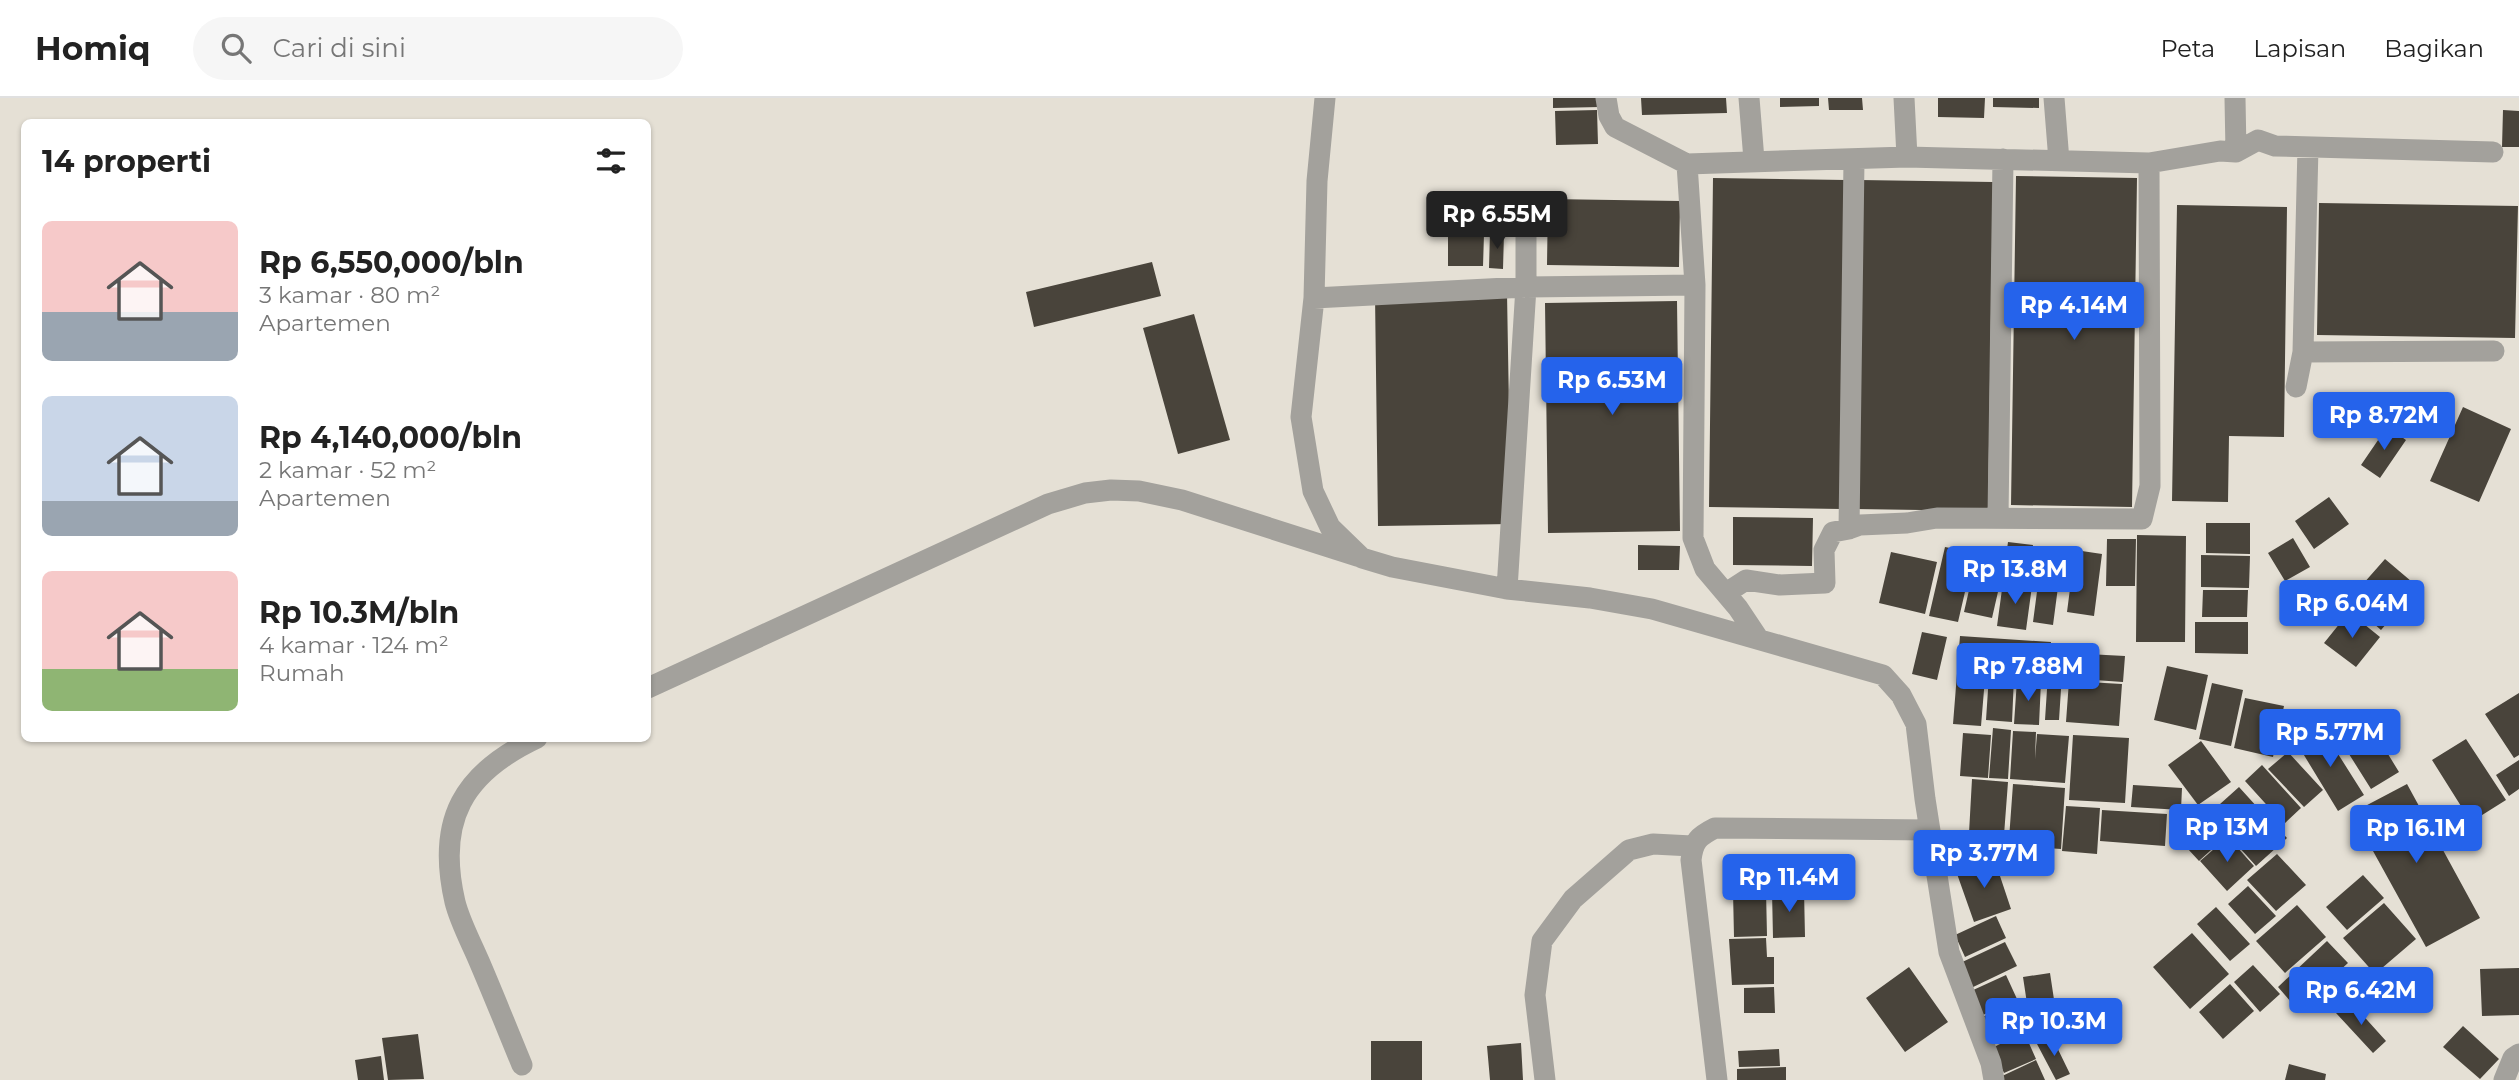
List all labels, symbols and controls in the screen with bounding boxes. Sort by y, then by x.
search box [193,17,683,80]
text: Homiq [35,28,151,68]
icon: search [217,29,255,67]
text: Cari di sini [273,32,406,64]
text: Peta [2160,34,2215,63]
text: Lapisan [2253,34,2346,63]
text: Bagikan [2384,34,2484,63]
icon: filters [592,142,630,180]
text: 14 properti [42,143,211,180]
pin: Rp 6.55M [1425,192,1569,251]
text: Rp 6.55M [1442,200,1552,228]
text: Rp 6,550,000/bln [259,244,524,281]
icon: home [98,249,182,333]
text: 3 kamar · 80 m² [259,281,440,309]
pin: Rp 4.14M [2002,282,2146,342]
text: Rp 4.14M [2020,291,2128,319]
text: Apartemen [259,309,391,337]
pin: Rp 6.53M [1540,358,1684,417]
text: Rp 6.53M [1557,366,1667,394]
pin: Rp 8.72M [2312,392,2456,452]
text: Rp 8.72M [2329,401,2439,429]
text: Rp 4,140,000/bln [259,419,522,456]
icon: home [98,424,182,508]
text: 2 kamar · 52 m² [259,456,437,484]
text: Apartemen [259,484,391,512]
pin: Rp 13.8M [1943,546,2087,606]
text: Rp 13.8M [1962,555,2068,583]
pin: Rp 6.04M [2280,580,2424,640]
text: Rp 6.04M [2295,589,2409,617]
text: Rp 10.3M/bln [259,594,459,631]
icon: home [98,599,182,683]
text: 4 kamar · 124 m² [259,631,449,659]
pin: Rp 7.88M [1956,644,2100,703]
text: Rp 7.88M [1972,652,2084,680]
text: Rumah [259,659,345,687]
pin: Rp 5.77M [2258,710,2402,769]
text: Rp 5.77M [2275,718,2385,746]
pin: Rp 13M [2170,804,2284,864]
pin: Rp 16.1M [2344,806,2488,865]
text: Rp 13M [2185,813,2269,841]
text: Rp 16.1M [2366,814,2466,842]
pin: Rp 3.77M [1912,830,2056,890]
text: Rp 3.77M [1929,839,2039,867]
pin: Rp 11.4M [1717,854,1861,914]
text: Rp 11.4M [1738,863,1840,891]
pin: Rp 6.42M [2289,968,2433,1027]
text: Rp 6.42M [2305,976,2417,1004]
pin: Rp 10.3M [1982,998,2126,1058]
text: Rp 10.3M [2001,1007,2107,1035]

